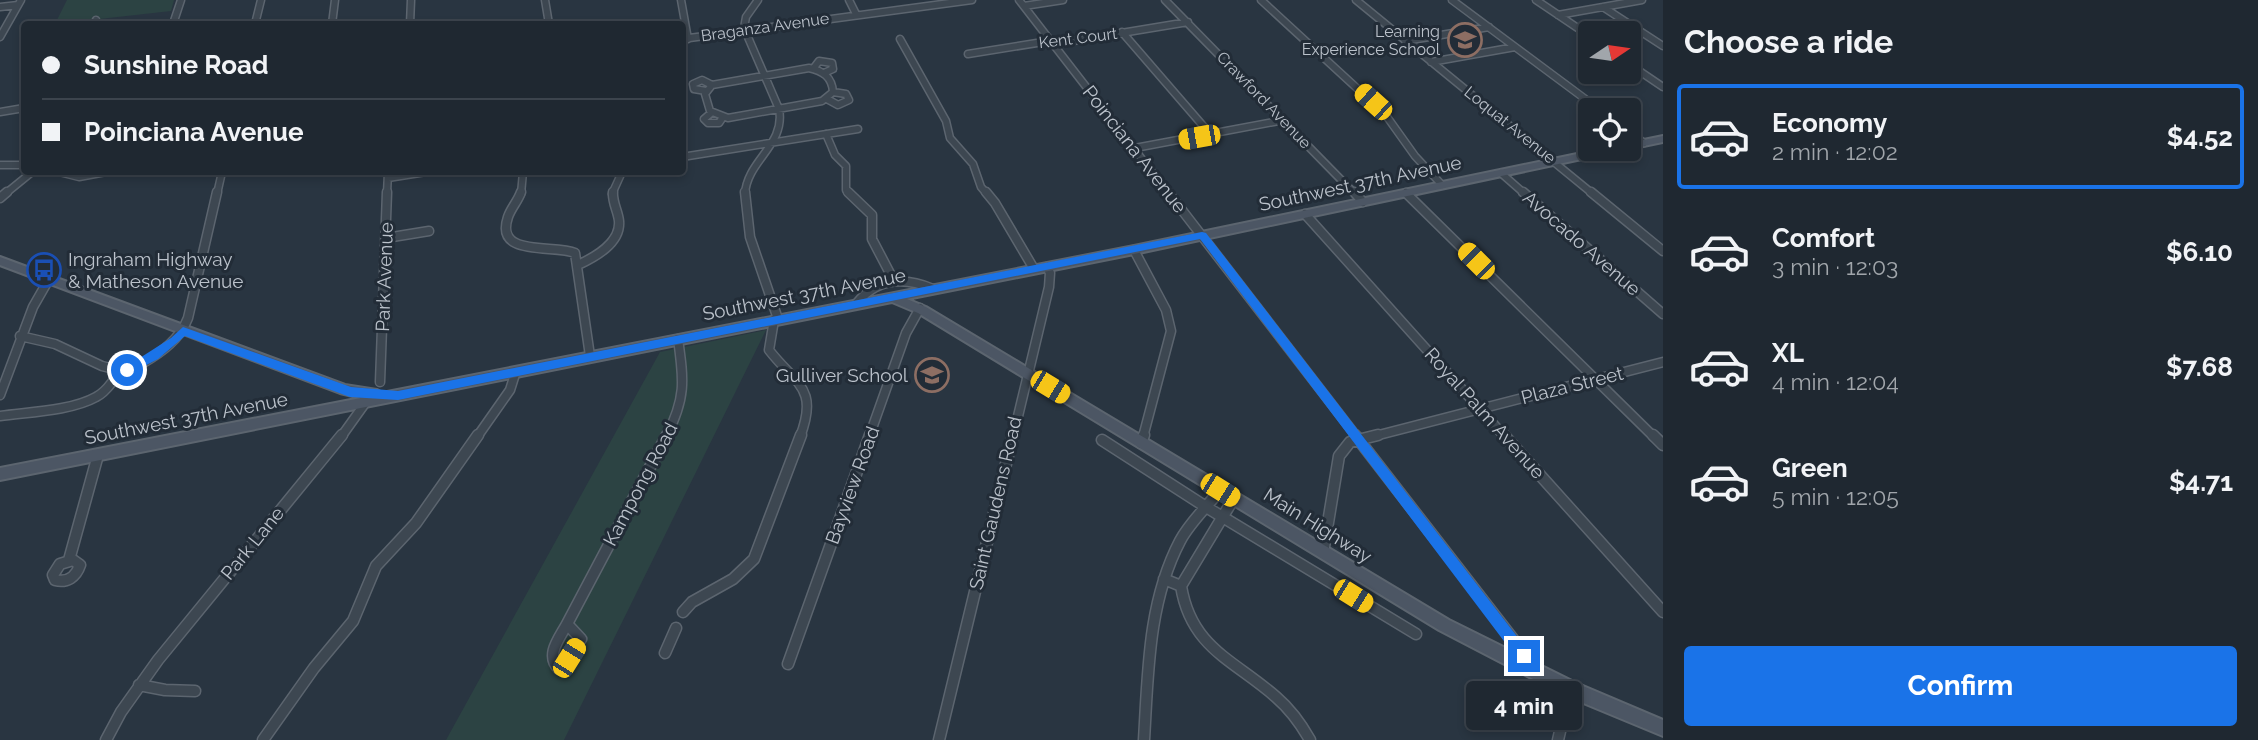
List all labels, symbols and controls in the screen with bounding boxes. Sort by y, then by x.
street label: Braganza Avenue [700,9,830,45]
school or university icon: Learning Experience School [1446,21,1484,59]
north arrow [1578,21,1642,84]
map controls [1578,21,1641,161]
place label: Learning Experience School [1302,22,1441,59]
text: Choose a ride [1684,23,1893,60]
street label: Kent Court [1038,24,1119,52]
street label: Crawford Avenue [1213,47,1315,153]
text: Sunshine Road [84,50,269,80]
car [1351,80,1396,124]
street label: Poinciana Avenue [1078,81,1192,217]
street label: Loquat Avenue [1461,82,1559,168]
button: locate [1578,98,1641,161]
icon: car [1688,105,1751,168]
text: Economy [1772,108,1887,138]
text: Poinciana Avenue [84,117,304,147]
text: $4.52 [2167,122,2233,152]
car [1177,123,1222,151]
text: 2 min · 12:02 [1772,138,1898,165]
street label: Southwest 37th Avenue [1257,151,1463,215]
street label: Avocado Avenue [1519,186,1645,300]
icon: car [1688,220,1751,283]
street label: Park Avenue [371,222,397,332]
text: Comfort [1772,223,1875,253]
text: $6.10 [2166,237,2233,267]
car [1454,239,1499,283]
place label: Ingraham Highway & Matheson Avenue [68,248,243,292]
bus stop icon: Ingraham Highway & Matheson Avenue [25,251,63,289]
text: 3 min · 12:03 [1772,253,1898,280]
street label: Southwest 37th Avenue [701,263,907,325]
icon: car [1688,335,1751,398]
text: XL [1772,338,1804,368]
street label: Royal Palm Avenue [1420,343,1550,483]
text: $7.68 [2166,352,2233,382]
route start [111,354,143,386]
school or university icon: Gulliver School [913,356,951,394]
street label: Plaza Street [1519,362,1626,408]
place label: Gulliver School [776,364,909,386]
car [1027,367,1074,407]
text: 4 min · 12:04 [1772,368,1899,395]
street label: Southwest 37th Avenue [83,387,289,449]
street label: Saint Gaudens Road [964,414,1026,592]
street label: Kampong Road [598,419,682,549]
street label: Bayview Road [821,423,883,547]
icon: car [1688,450,1751,513]
text: Green [1772,453,1848,483]
text: $4.71 [2169,467,2233,497]
car [1197,470,1244,510]
street label: Main Highway [1260,483,1376,567]
text: 5 min · 12:05 [1772,483,1899,510]
street label: Park Lane [216,502,288,584]
car [1330,576,1377,616]
car [549,635,590,681]
route end [1508,640,1540,672]
button: Confirm [1684,646,2237,726]
callout: 4 min [1466,680,1582,730]
text: 4 min [1494,692,1554,719]

